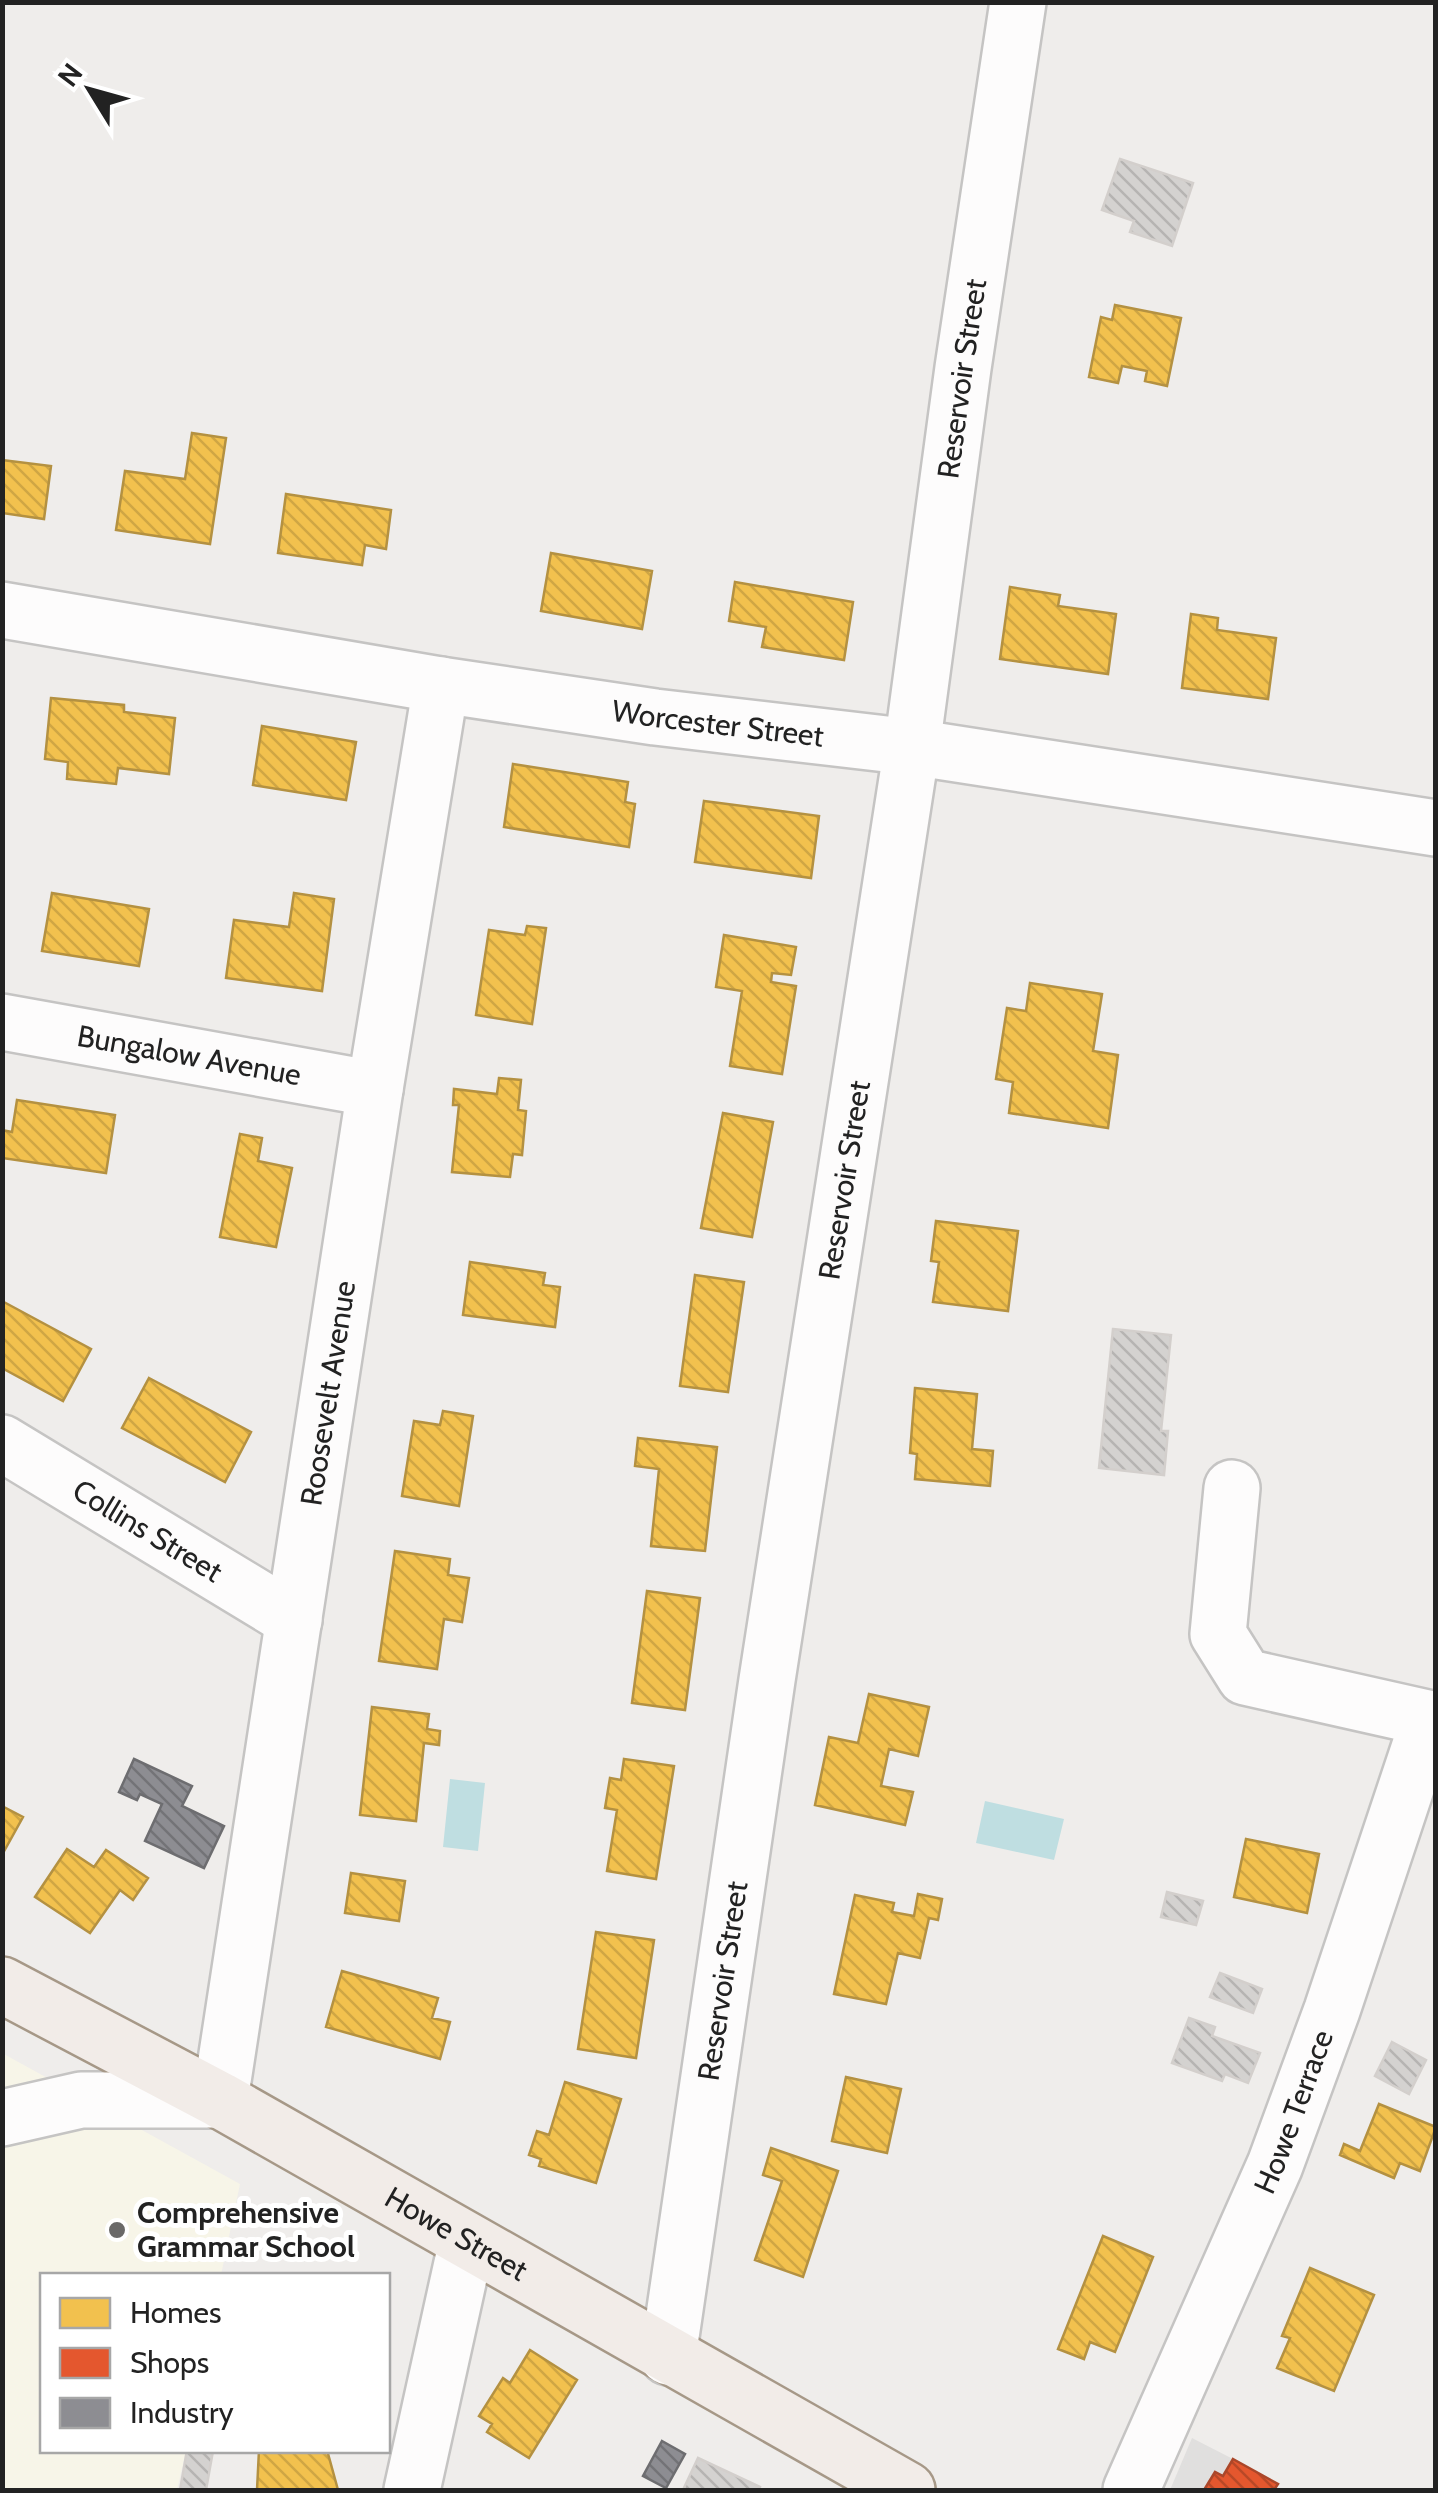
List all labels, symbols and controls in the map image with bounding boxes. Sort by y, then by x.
north arrow [40,40,140,140]
text: N [51,57,90,93]
street label: Reservoir Street [929,276,994,481]
street label: Worcester Street [610,692,826,755]
street label: Bungalow Avenue [74,1017,304,1093]
street label: Reservoir Street [810,1078,878,1282]
street label: Roosevelt Avenue [292,1278,363,1508]
street label: Collins Street [66,1471,229,1590]
street label: Reservoir Street [690,1879,755,2083]
street label: Howe Terrace [1246,2025,1341,2199]
street label: Howe Street [379,2179,534,2289]
place label: Comprehensive Grammar School [137,2194,355,2265]
marker: Comprehensive Grammar School [106,2219,128,2241]
legend [40,2273,390,2453]
text: Homes [130,2294,221,2331]
text: Shops [130,2344,209,2381]
text: Industry [130,2394,234,2431]

